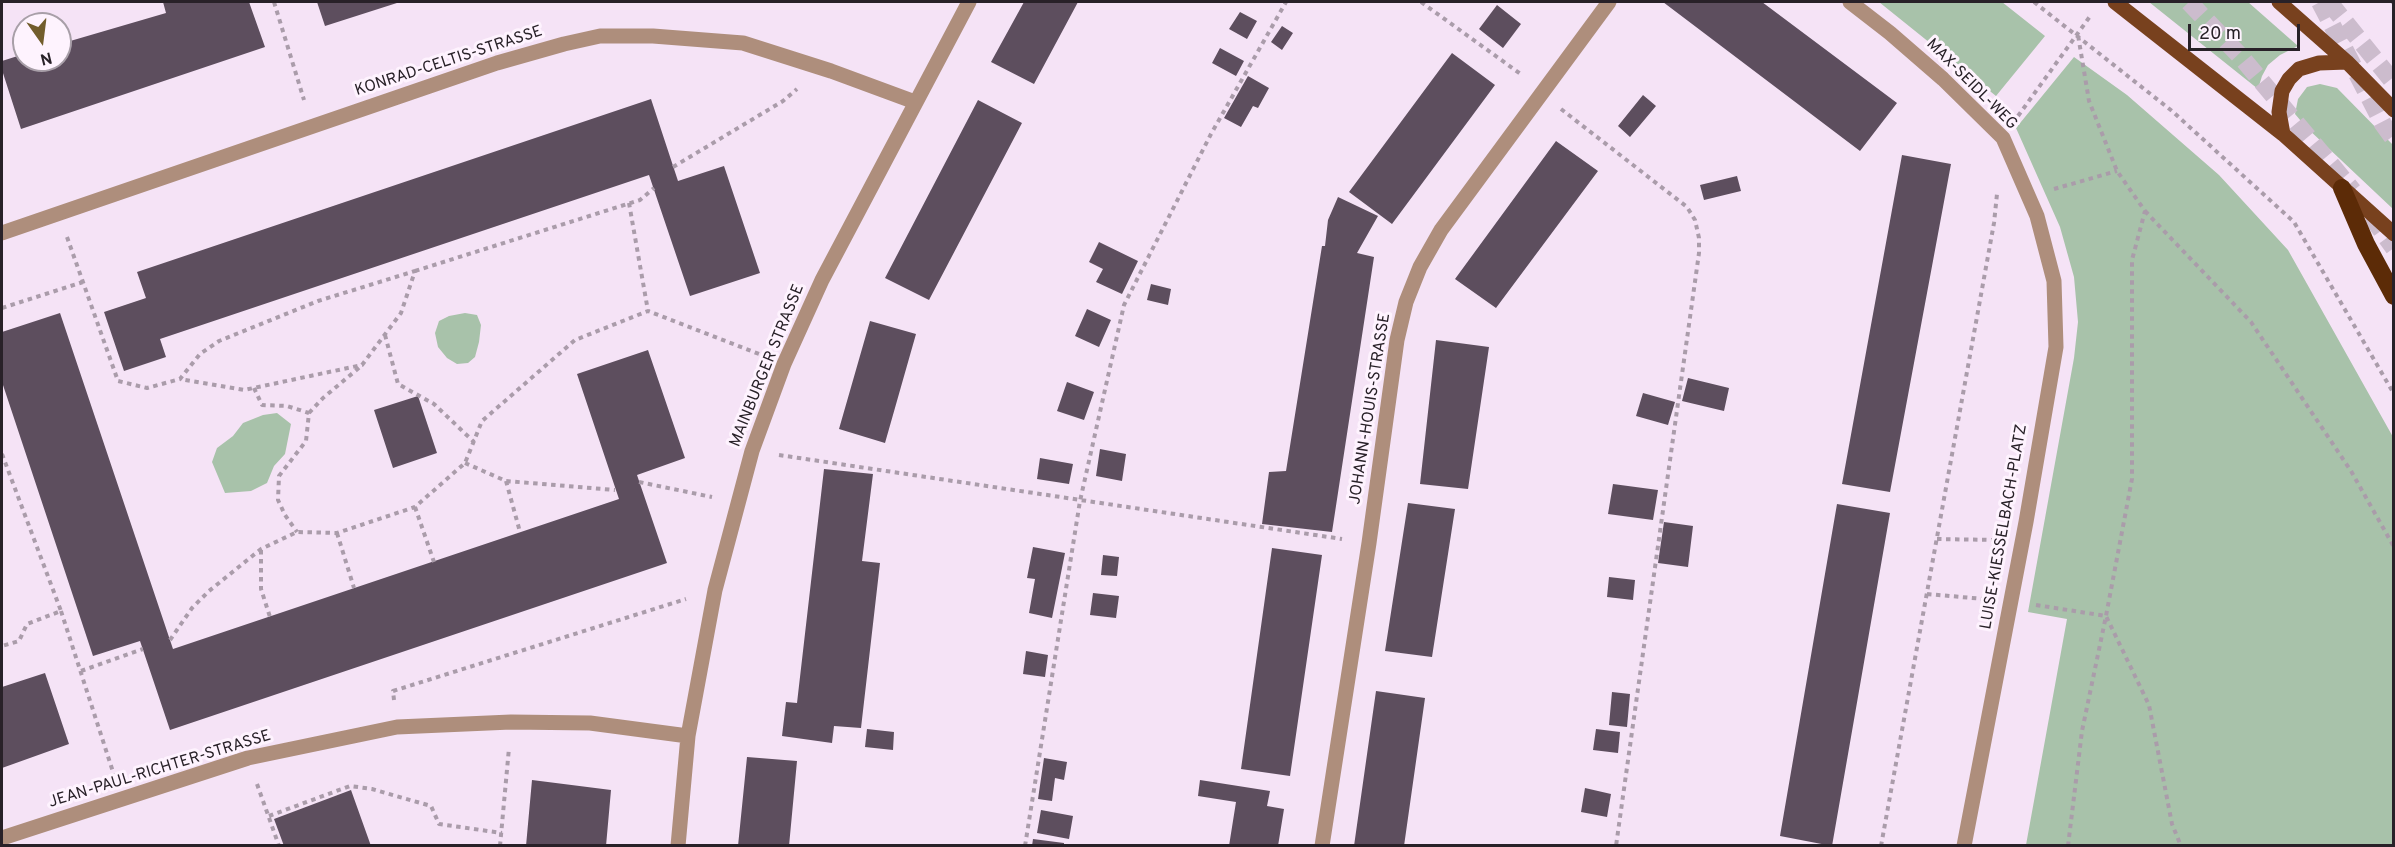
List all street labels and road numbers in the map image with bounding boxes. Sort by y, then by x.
street label: KONRAD-CELTIS-STRASSE [353,23,545,101]
street label: MAX-SEIDL-WEG [1921,35,2021,135]
street label: MAINBURGER STRASSE [727,282,809,450]
street label: JOHANN-HOUIS-STRASSE [1346,312,1396,506]
street label: LUISE-KIESSELBACH-PLATZ [1977,423,2033,631]
street label: JEAN-PAUL-RICHTER-STRASSE [46,727,274,813]

